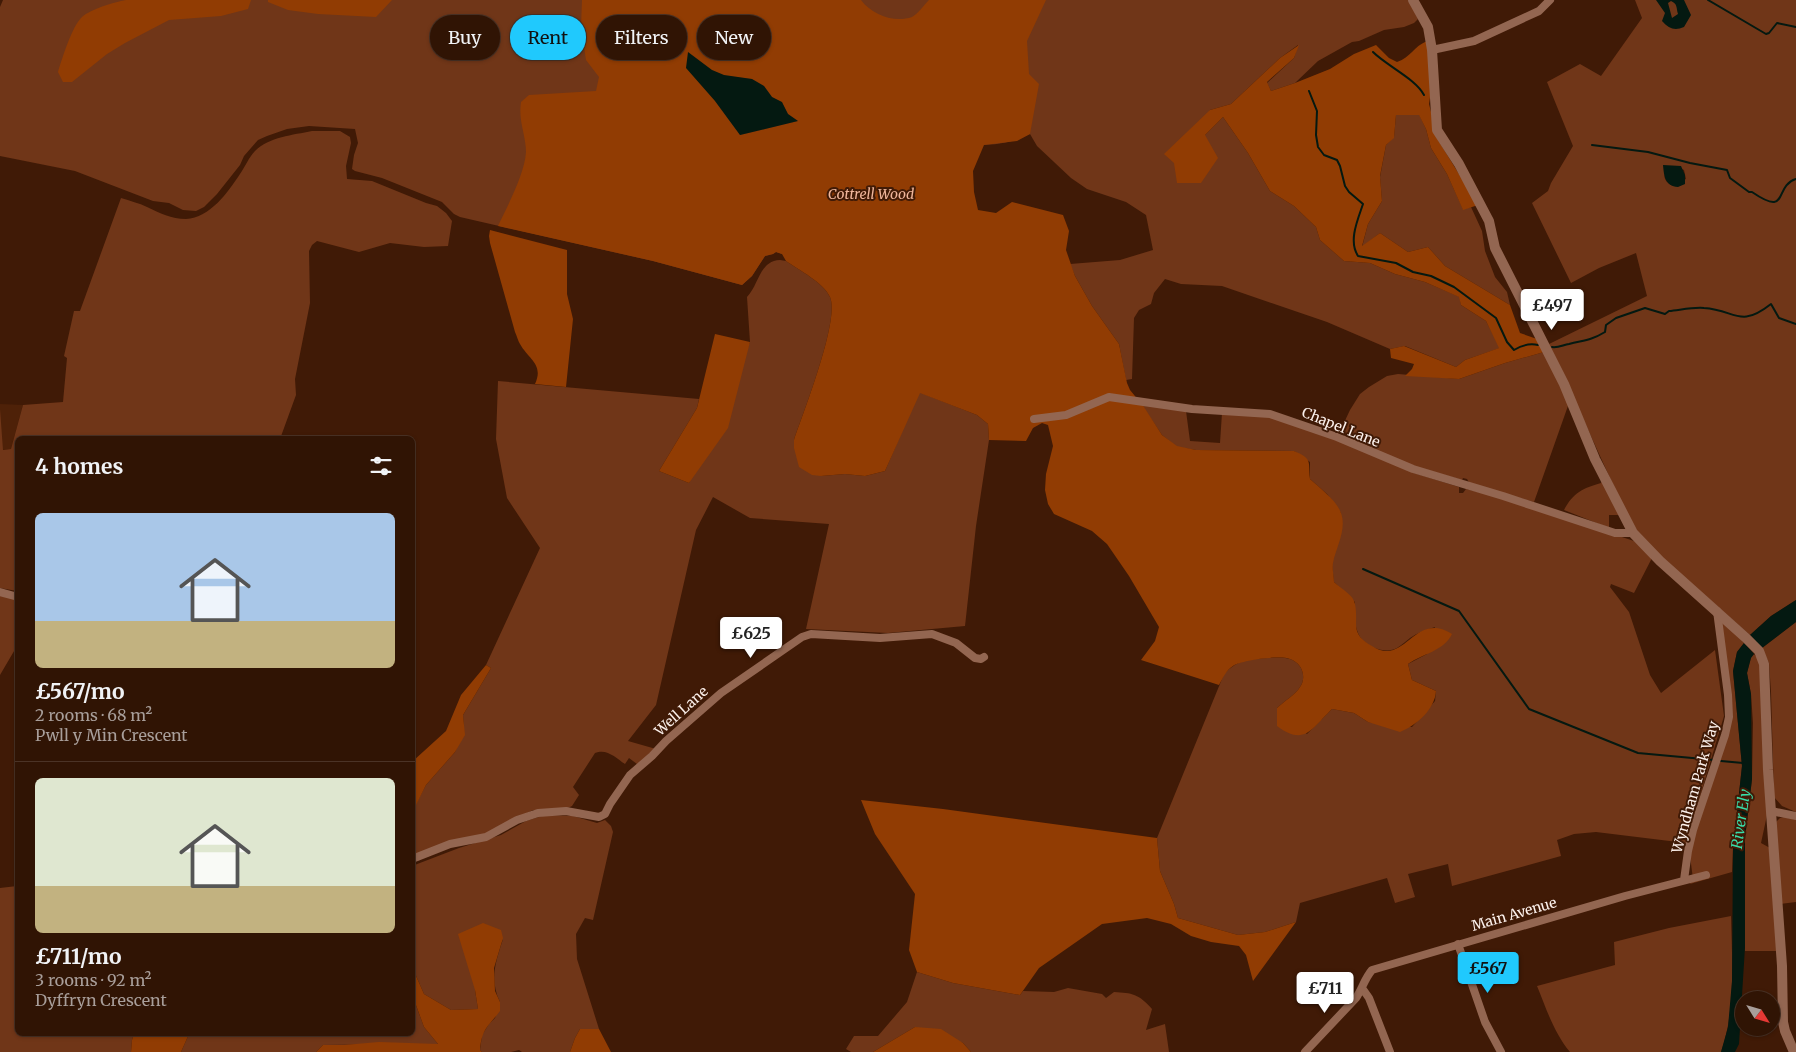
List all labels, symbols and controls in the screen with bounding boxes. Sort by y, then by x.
chip: Buy [430,15,500,60]
chip: Rent [510,15,586,60]
chip: Filters [596,15,687,60]
chip: New [697,15,771,60]
park label: Cottrell Wood [828,185,914,203]
pin: £497 [1522,288,1582,331]
text: £497 [1532,295,1572,315]
street label: Chapel Lane [1299,403,1383,451]
icon: filters [367,452,395,480]
text: 4 homes [35,453,123,480]
icon: home [170,545,260,635]
pin: £625 [721,616,781,659]
text: £625 [731,623,771,643]
text: £567/mo [35,678,124,705]
street label: Well Lane [650,682,711,740]
text: 2 rooms · 68 m² [35,705,152,725]
street label: Wyndham Park Way [1667,718,1723,856]
text: Pwll y Min Crescent [35,725,188,745]
water label: River Ely [1727,788,1754,850]
icon: home [170,811,260,901]
street label: Main Avenue [1469,893,1559,935]
text: £711/mo [35,943,121,970]
pin: £567 [1458,952,1518,994]
text: £567 [1469,958,1507,978]
text: 3 rooms · 92 m² [35,970,151,990]
pin: £711 [1295,972,1355,1014]
text: £711 [1308,978,1342,998]
text: Dyffryn Crescent [35,990,167,1010]
north arrow [1735,991,1780,1036]
map controls [1735,991,1780,1036]

